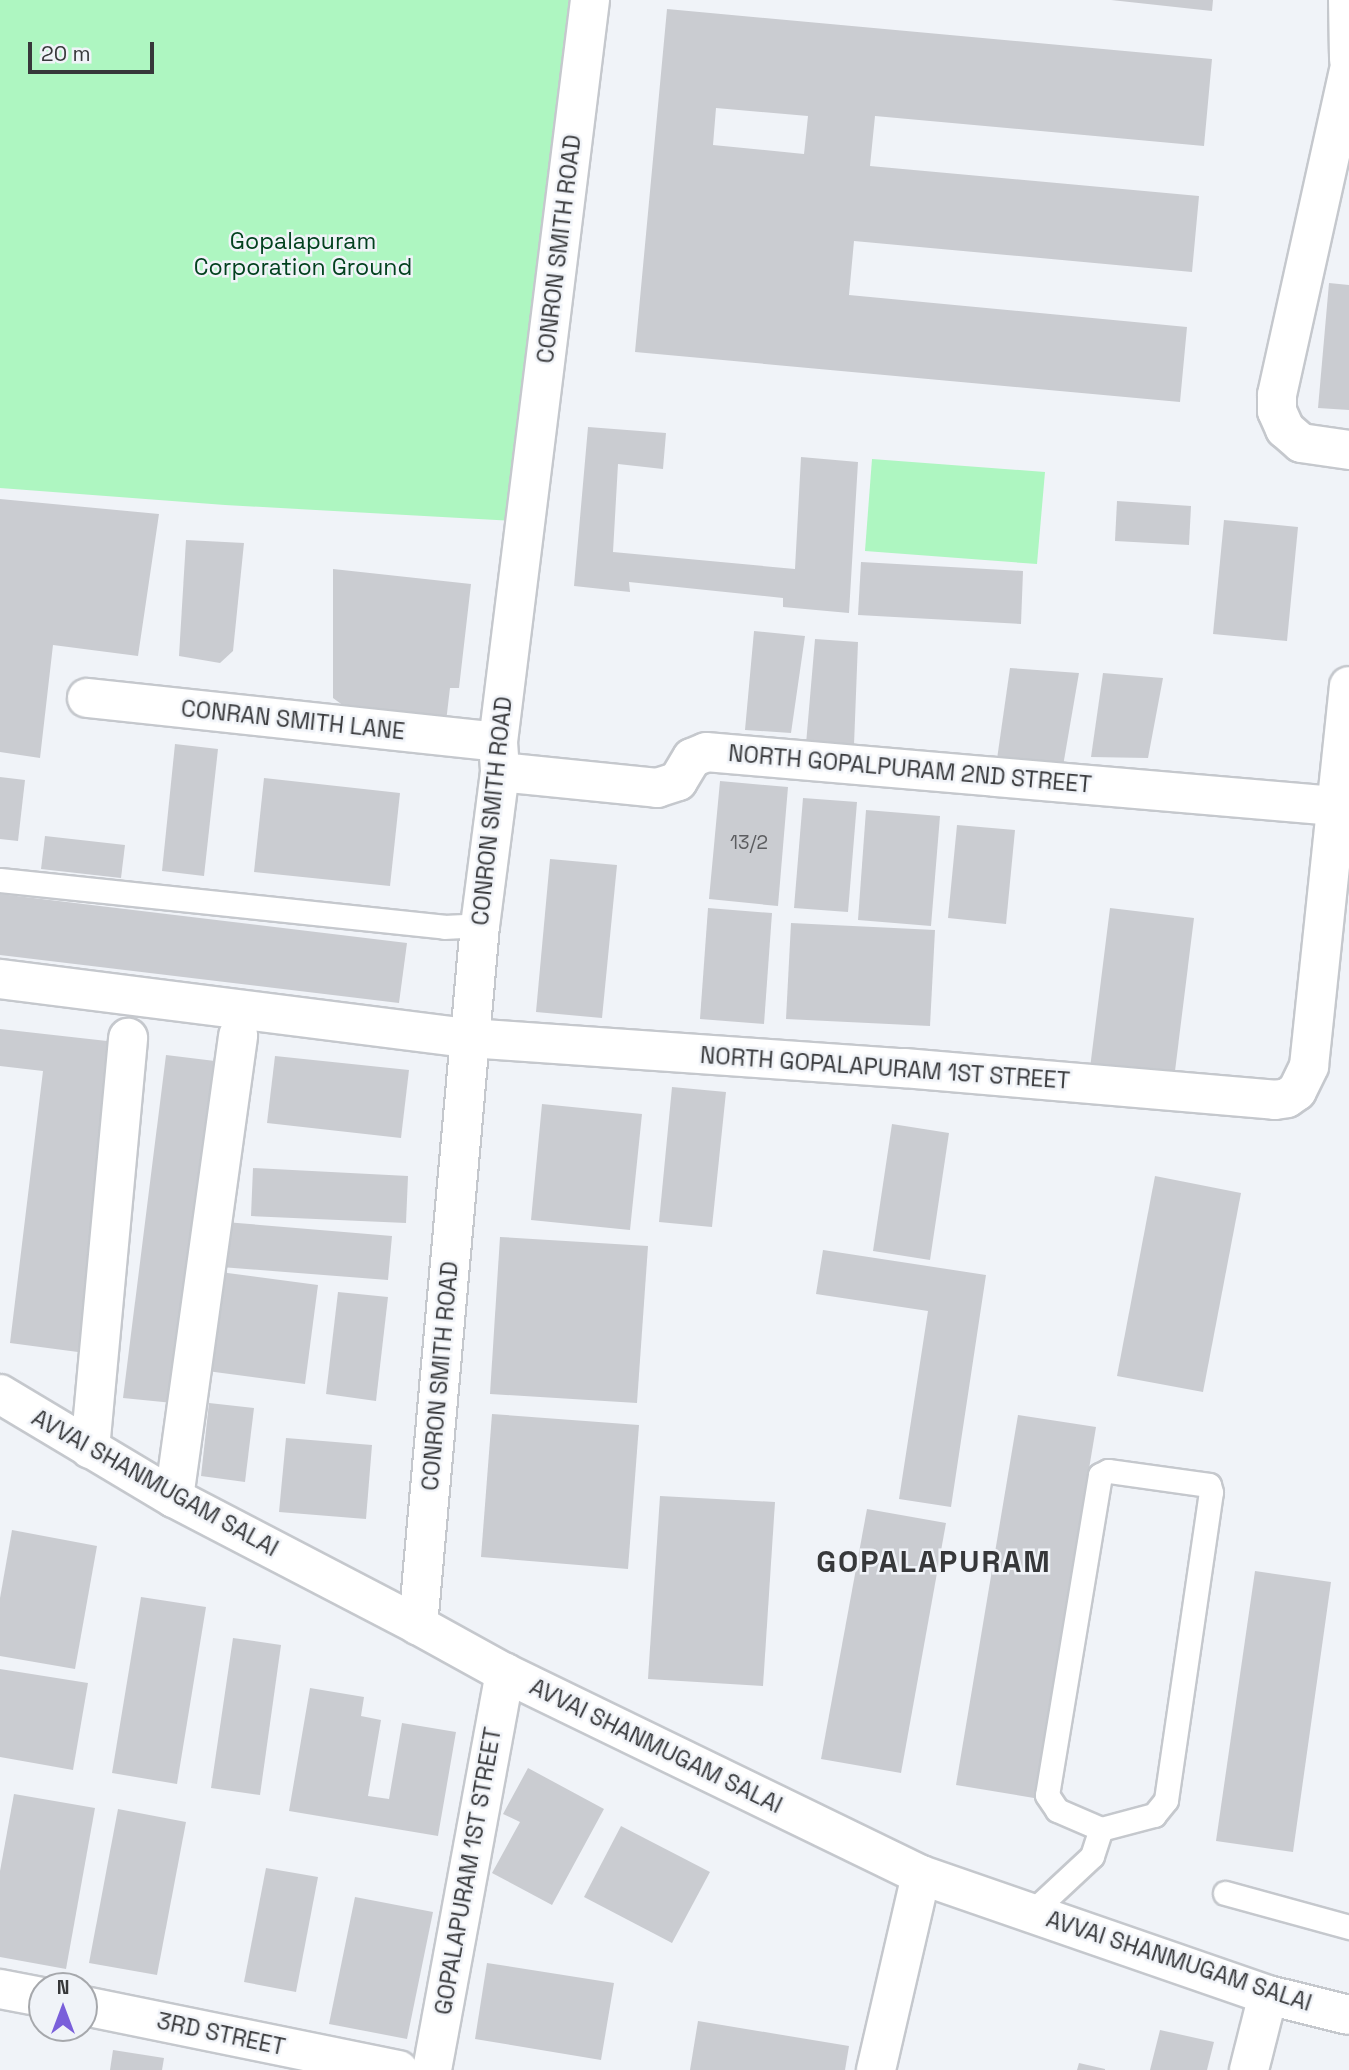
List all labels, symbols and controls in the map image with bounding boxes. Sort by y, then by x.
scale bar [32,28,158,72]
text: 20 m [41,40,91,67]
street label: CONRON SMITH ROAD [531,133,587,365]
park label: Gopalapuram Corporation Ground [194,227,412,281]
street label: CONRAN SMITH LANE [180,695,406,745]
street label: CONRON SMITH ROAD [466,695,518,927]
street label: NORTH GOPALPURAM 2ND STREET [727,739,1093,799]
house number: 13/2 [730,832,768,854]
street label: NORTH GOPALAPURAM 1ST STREET [699,1041,1071,1095]
street label: CONRON SMITH ROAD [416,1260,464,1492]
street label: AVVAI SHANMUGAM SALAI [27,1404,283,1562]
district label: GOPALAPURAM [818,1544,1050,1580]
street label: AVVAI SHANMUGAM SALAI [525,1673,787,1819]
street label: GOPALAPURAM 1ST STREET [429,1725,507,2017]
street label: AVVAI SHANMUGAM SALAI [1043,1905,1315,2017]
north arrow [28,1972,98,2042]
text: N [57,1975,69,2000]
street label: 3RD STREET [154,2007,288,2061]

